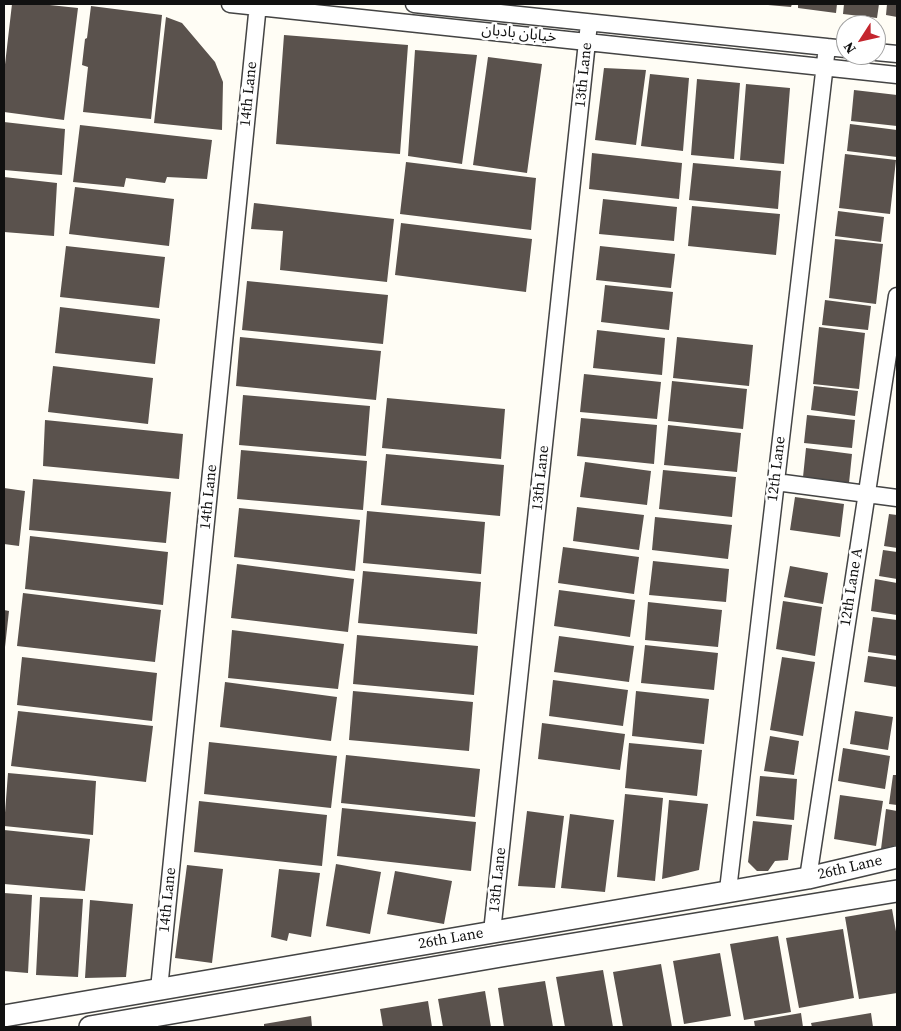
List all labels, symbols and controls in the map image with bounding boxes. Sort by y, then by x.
north arrow [836,15,886,65]
street label: خیابان بادبان [481,21,557,47]
text: N [838,38,861,58]
street label: 13th Lane [572,41,596,109]
street label: 14th Lane [237,60,261,128]
street label: 12th Lane [764,435,790,503]
street label: 13th Lane [529,444,553,512]
street label: 14th Lane [197,463,221,531]
street label: 12th Lane A [837,547,867,627]
street label: 13th Lane [486,846,510,914]
street label: 26th Lane [816,852,884,884]
street label: 14th Lane [156,866,180,934]
street label: 26th Lane [417,924,485,954]

